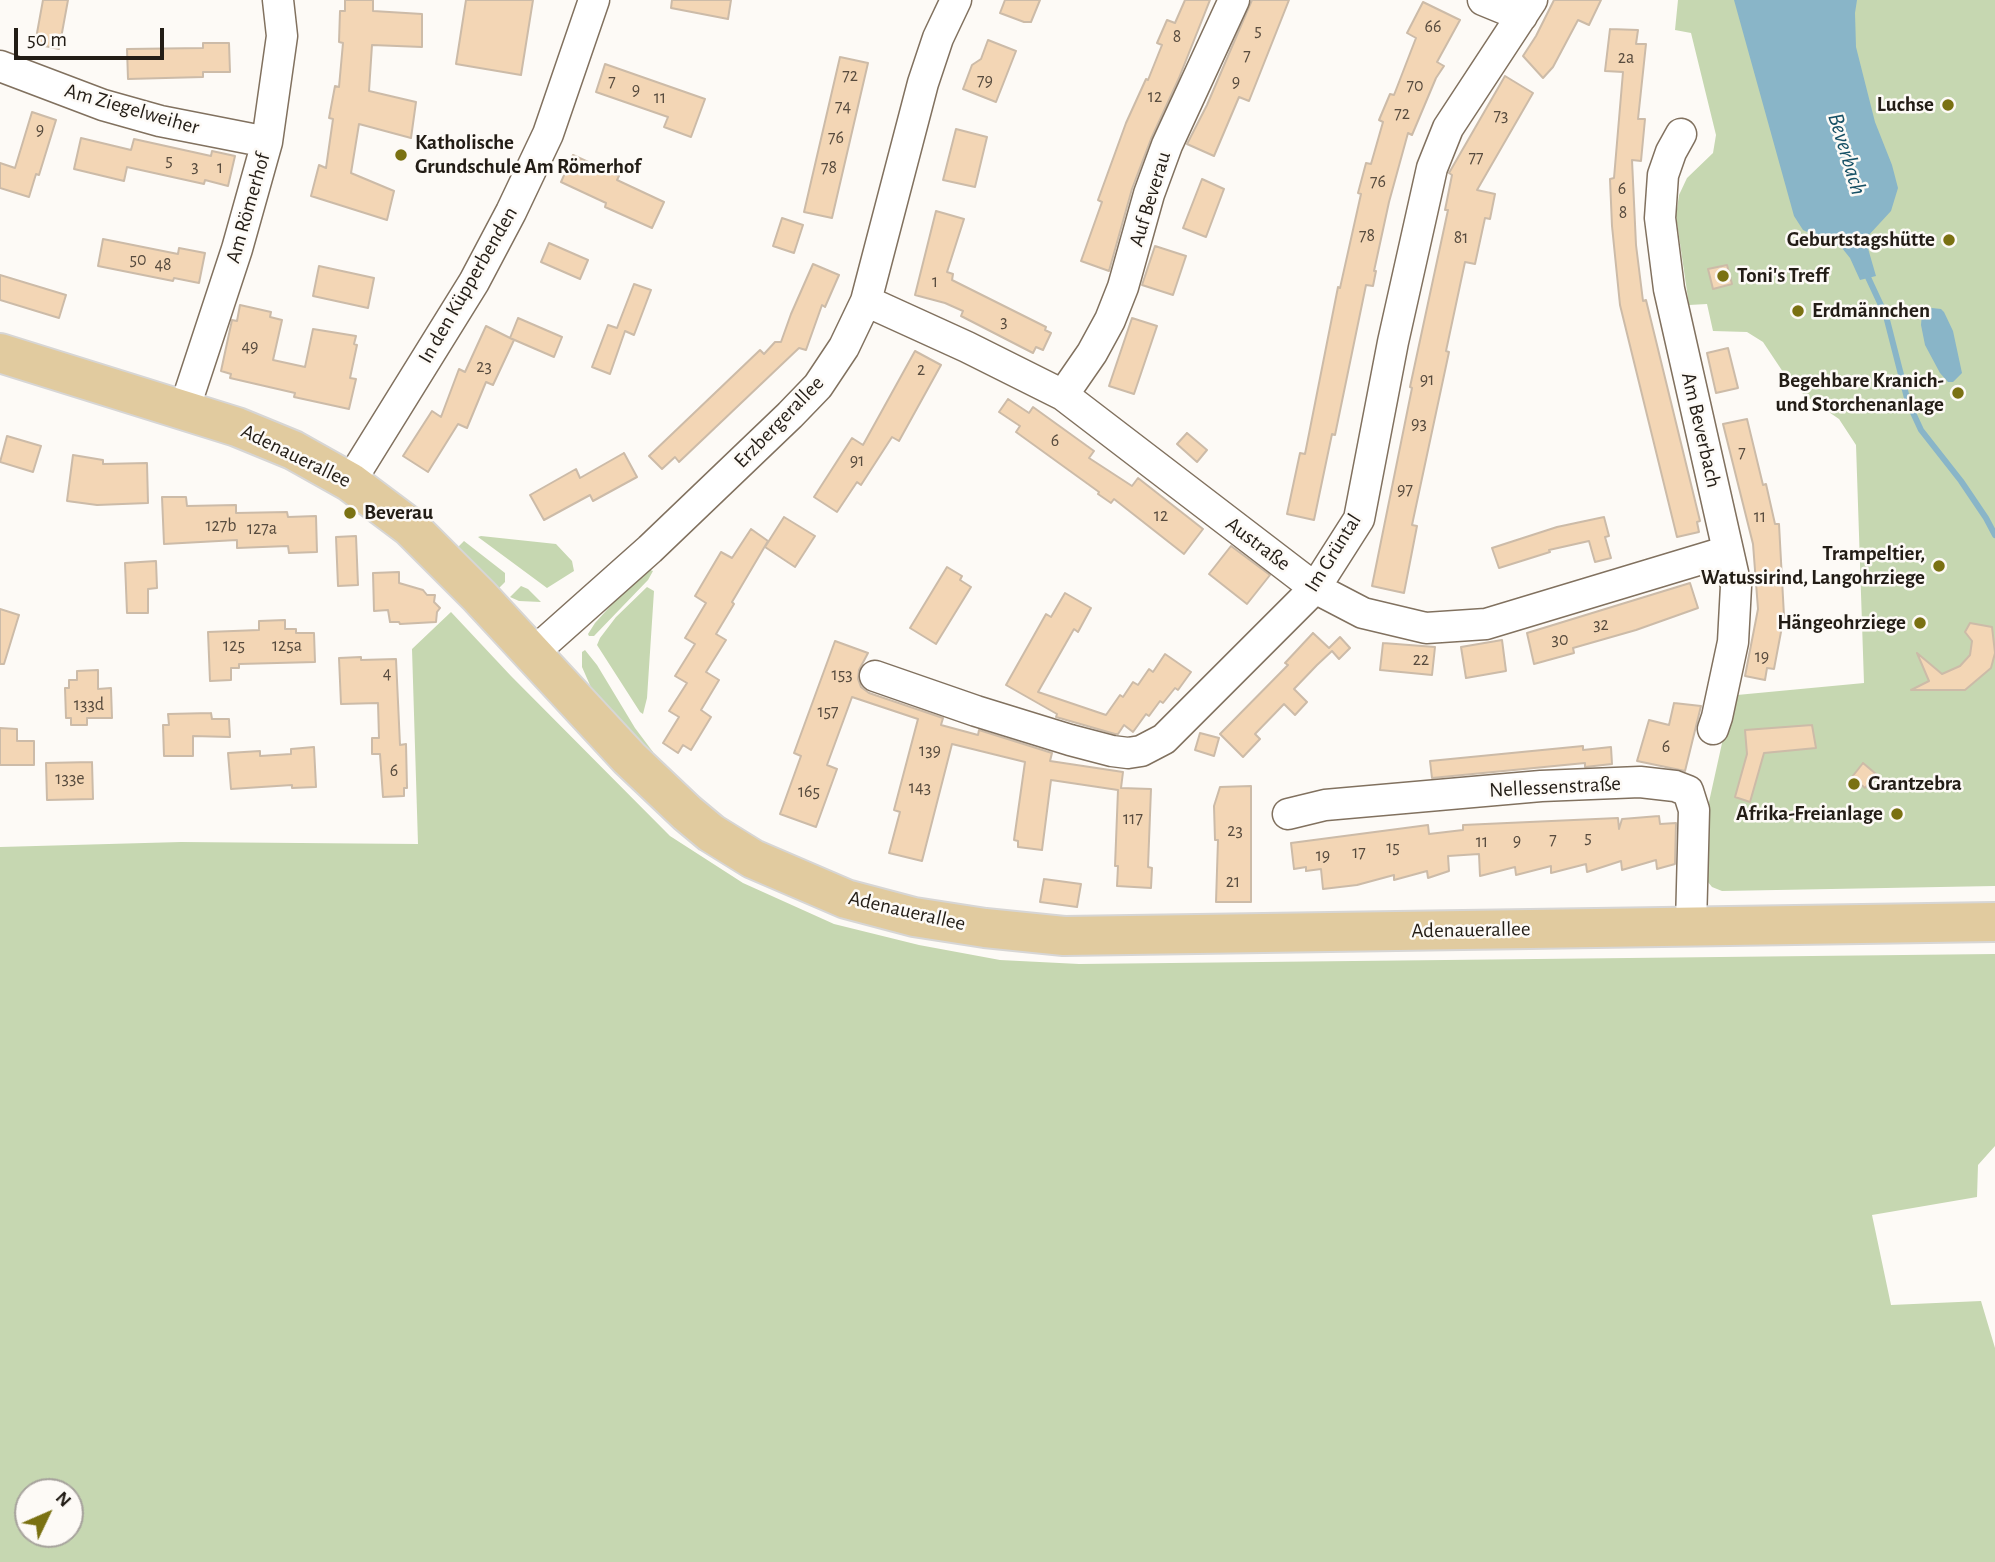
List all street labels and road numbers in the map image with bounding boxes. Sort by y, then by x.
street label: Am Ziegelweiher [62,78,202,140]
street label: Auf Beverau [1124,148,1176,250]
street label: Am Römerhof [220,150,276,266]
street label: In den Küpperbenden [413,202,523,368]
street label: Am Beverbach [1676,370,1726,490]
street label: Erzbergerallee [729,371,829,473]
street label: Adenauerallee [237,419,355,493]
street label: Im Grüntal [1299,509,1367,597]
street label: Austraße [1221,512,1295,576]
street label: Nellessenstraße [1489,771,1621,803]
street label: Adenauerallee [846,885,968,937]
street label: Adenauerallee [1411,916,1531,944]

